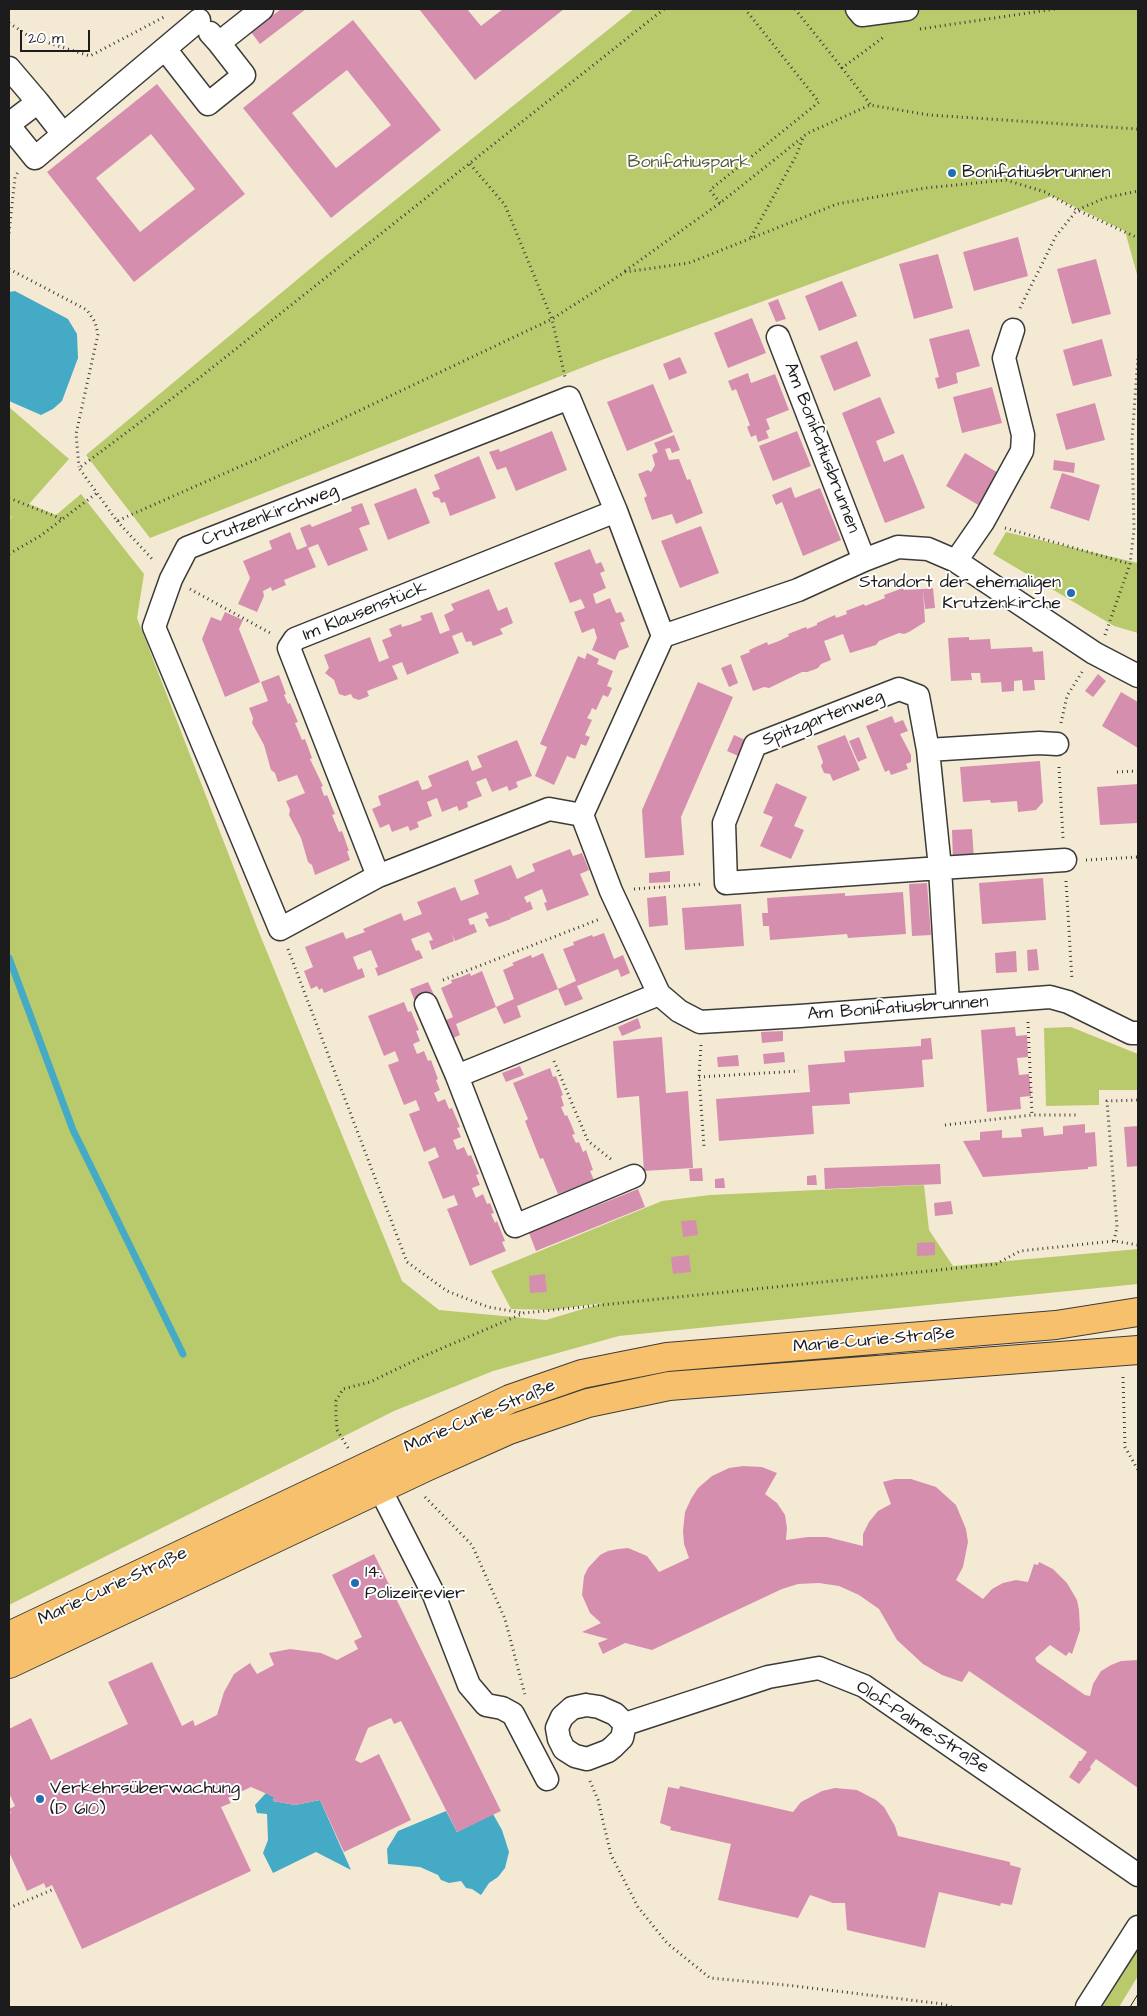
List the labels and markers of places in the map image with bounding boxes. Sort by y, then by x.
place label: Bonifatiusbrunnen [962,162,1111,184]
marker: Bonifatiusbrunnen [946,167,958,179]
place label: Standort der ehemaligen Krutzenkirche [859,572,1061,614]
marker: Standort der ehemaligen Krutzenkirche [1065,587,1077,599]
place label: 14. Polizeirevier [365,1562,465,1605]
marker: 14. Polizeirevier [349,1577,361,1589]
place label: Verkehrsüberwachung (D 610) [50,1778,240,1820]
marker: Verkehrsüberwachung (D 610) [34,1793,46,1805]

